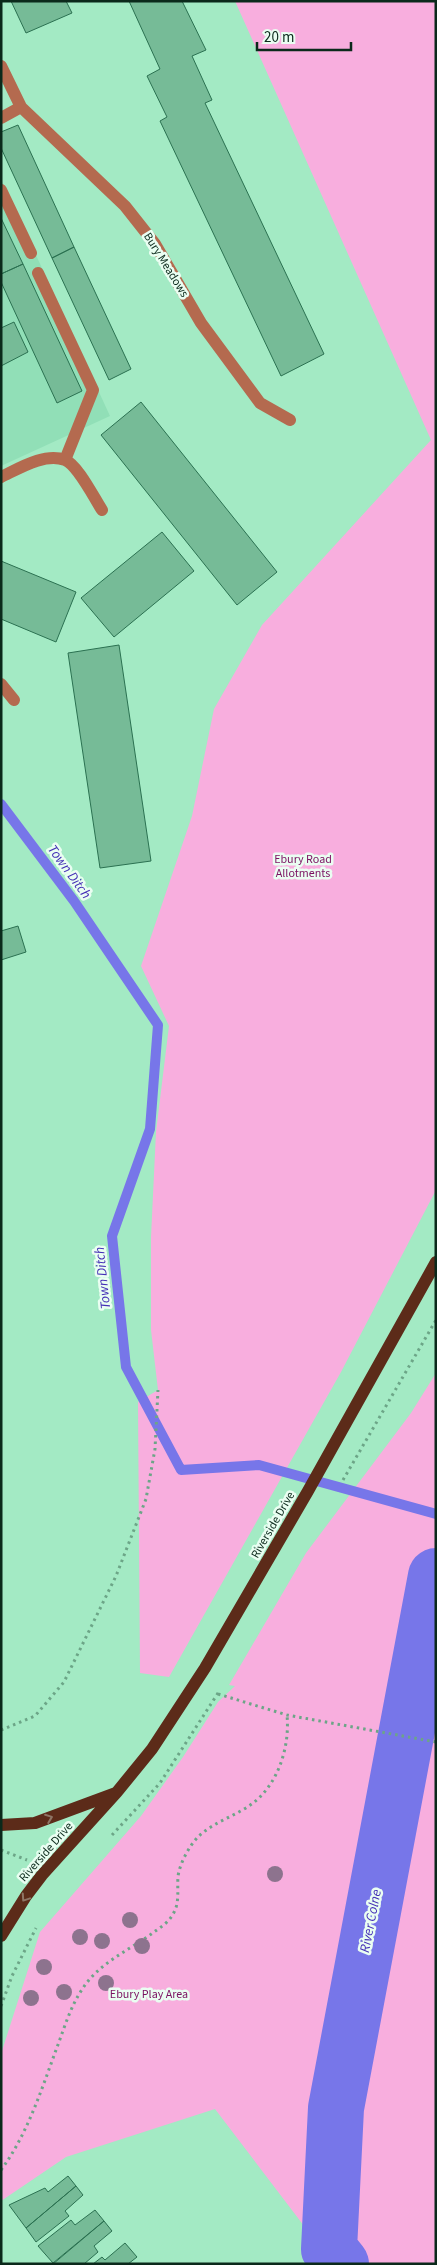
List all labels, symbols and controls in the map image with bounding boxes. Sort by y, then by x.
scale bar [257,20,351,52]
text: 20 m [264,27,294,48]
street label: Bury Meadows [139,229,193,301]
water label: Town Ditch [42,841,96,903]
park label: Ebury Road Allotments [274,851,332,882]
water label: Town Ditch [90,1246,116,1310]
street label: Riverside Drive [247,1488,299,1561]
one-way arrow [44,1814,53,1824]
street label: Riverside Drive [15,1818,77,1886]
water label: River Colne [355,1887,387,1954]
one-way arrow [22,1892,31,1902]
park label: Ebury Play Area [110,1986,188,2003]

